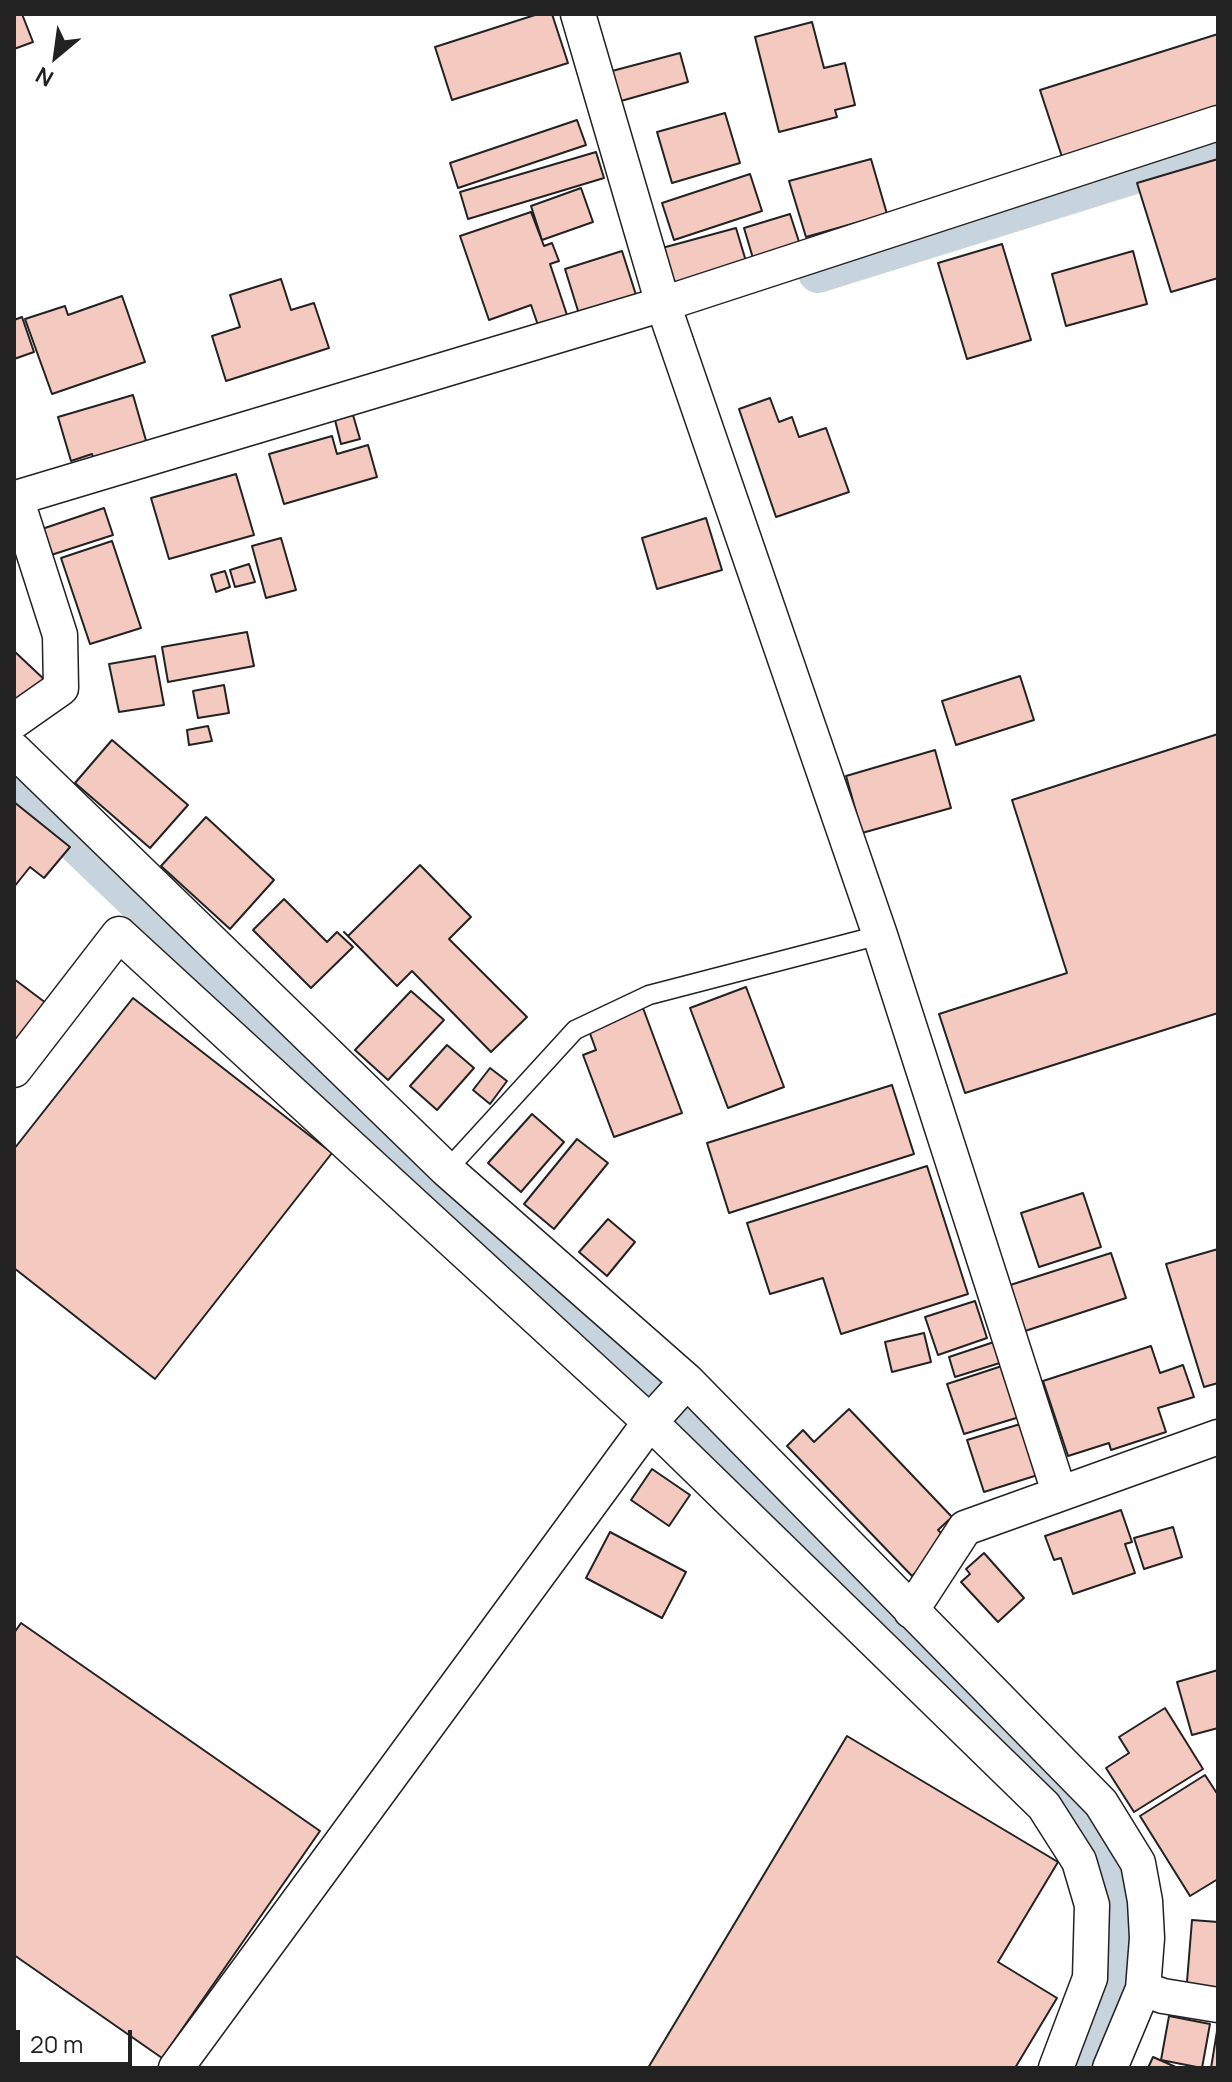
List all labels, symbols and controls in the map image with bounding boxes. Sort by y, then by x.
north arrow [16,16,96,96]
text: N [30,60,59,94]
scale bar [20,2014,136,2064]
text: 20 m [30,2027,83,2060]

